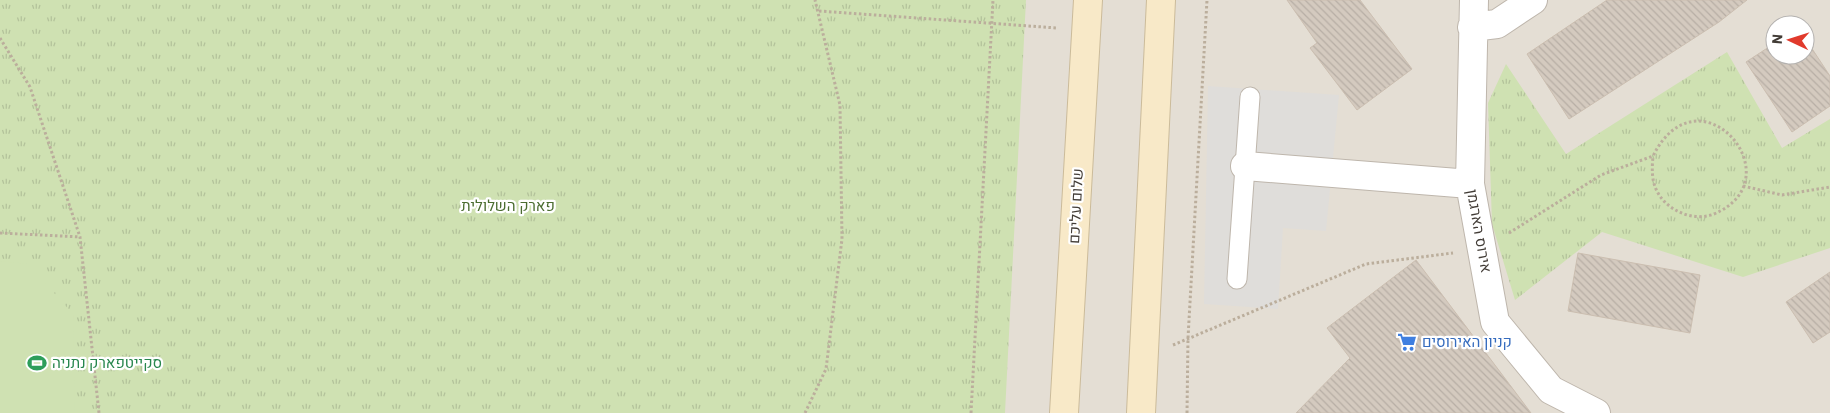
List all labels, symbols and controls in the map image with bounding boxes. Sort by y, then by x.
north arrow [1765,15,1815,65]
text: N [1768,33,1786,45]
street label: שלום עליכם [1064,168,1087,244]
street label: אירוס הארגמן [1463,188,1496,274]
park label: פארק השלולית [461,196,555,215]
supermarket icon: קניון האירוסים [1396,331,1418,353]
place label: קניון האירוסים [1422,332,1512,351]
sports icon: סקייטפארק נתניה [26,352,48,374]
place label: סקייטפארק נתניה [52,353,162,372]

